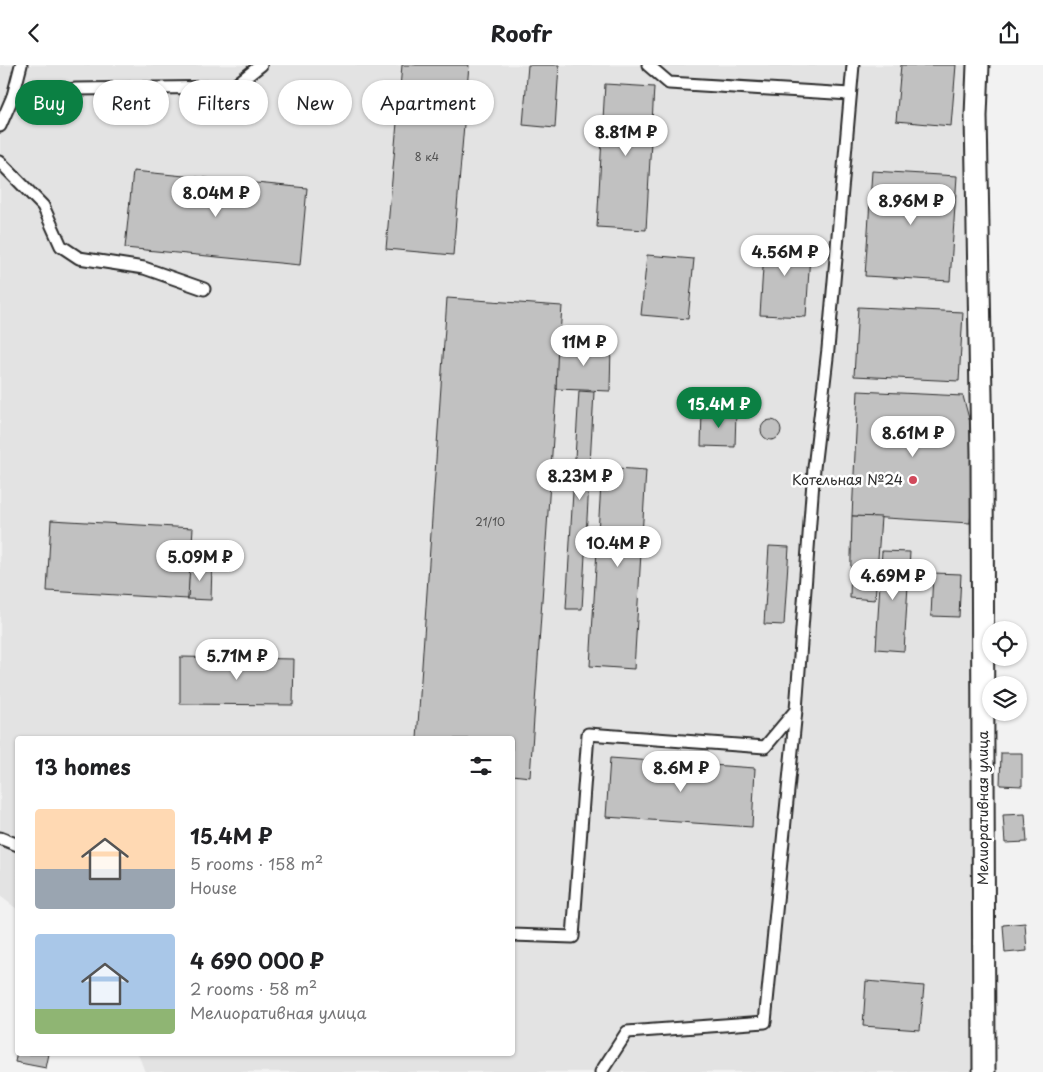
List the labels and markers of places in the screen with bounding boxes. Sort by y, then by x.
pin: 8.81M ₽ [580,114,672,157]
pin: 8.04M ₽ [170,175,262,218]
pin: 8.96M ₽ [865,184,957,226]
pin: 4.56M ₽ [739,235,831,277]
pin: 11M ₽ [549,325,619,367]
pin: 15.4M ₽ [673,387,765,429]
pin: 8.61M ₽ [867,415,959,458]
pin: 8.23M ₽ [534,459,626,501]
place label: Котельная №24 [792,469,903,490]
marker: Котельная №24 [907,474,919,486]
pin: 10.4M ₽ [572,525,664,568]
pin: 5.09M ₽ [154,539,246,582]
pin: 4.69M ₽ [847,559,939,601]
pin: 5.71M ₽ [191,639,283,681]
pin: 8.6M ₽ [640,751,722,793]

